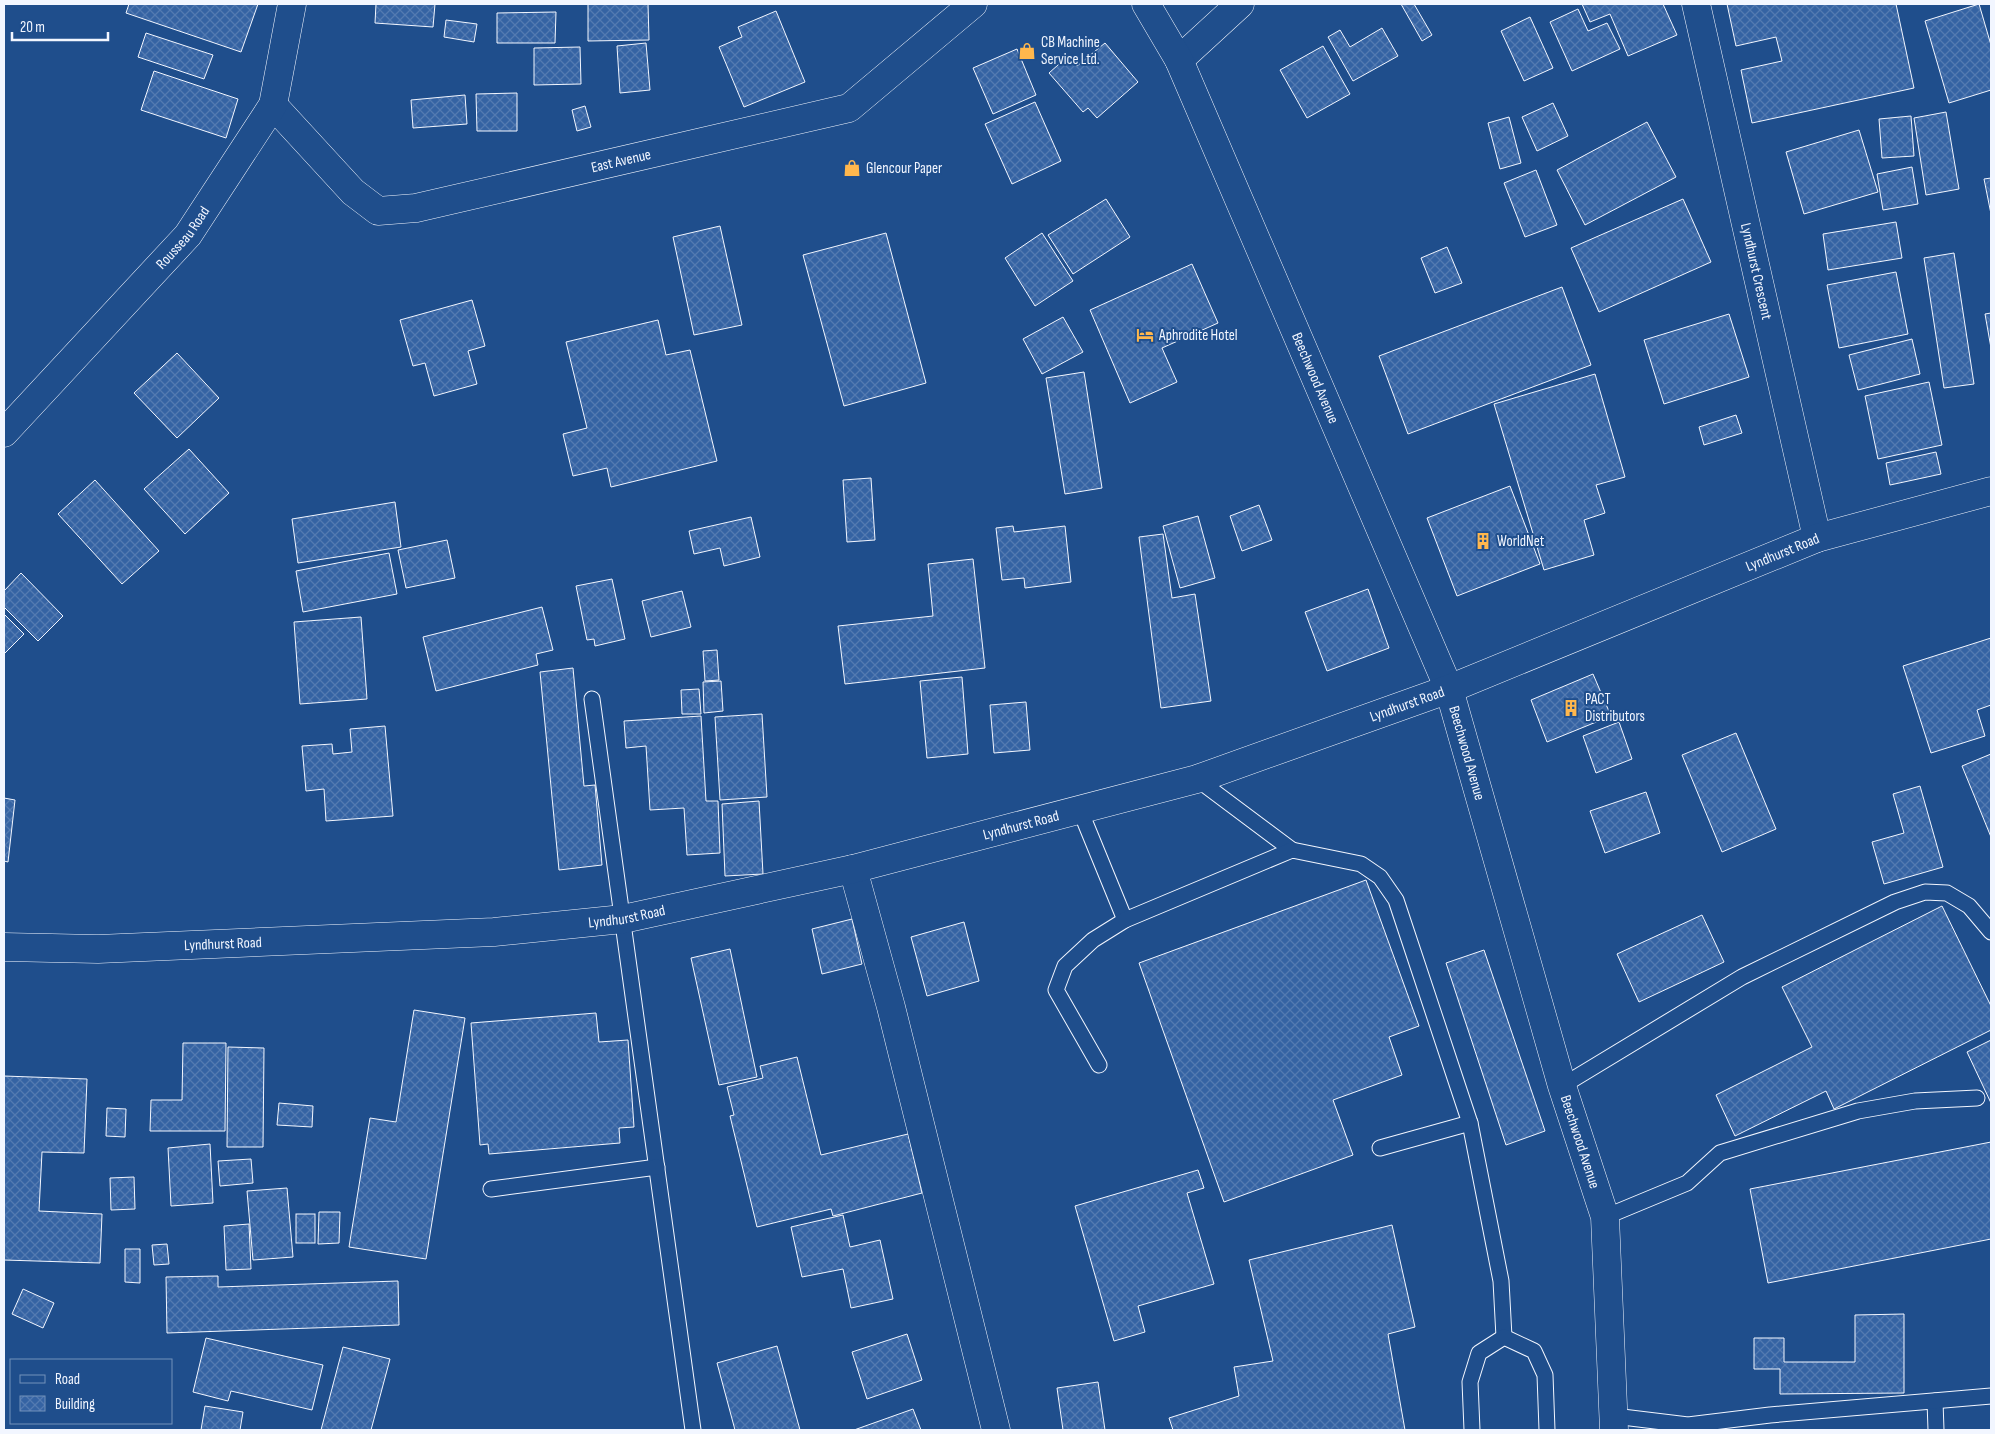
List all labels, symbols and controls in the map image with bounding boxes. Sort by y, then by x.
scale bar [12,10,109,42]
text: 20 m [20,18,45,37]
place label: CB Machine Service Ltd. [1041,33,1100,69]
shop icon: CB Machine Service Ltd. [1017,41,1037,61]
street label: East Avenue [589,145,653,177]
shop icon: Glencour Paper [842,158,862,178]
place label: Glencour Paper [866,159,943,178]
street label: Rousseau Road [152,203,214,273]
street label: Lyndhurst Crescent [1736,221,1776,322]
hotel icon: Aphrodite Hotel [1135,325,1155,345]
place label: Aphrodite Hotel [1158,326,1238,345]
street label: Beechwood Avenue [1287,330,1343,427]
street label: Lyndhurst Road [1743,529,1822,576]
building icon: WorldNet [1473,531,1493,551]
place label: WorldNet [1497,532,1545,551]
street label: Lyndhurst Road [1367,682,1447,727]
place label: PACT Distributors [1585,690,1645,726]
building icon: PACT Distributors [1561,698,1581,718]
street label: Beechwood Avenue [1444,704,1489,803]
street label: Lyndhurst Road [981,806,1061,845]
street label: Lyndhurst Road [587,901,667,932]
street label: Lyndhurst Road [184,933,262,955]
street label: Beechwood Avenue [1556,1093,1604,1191]
legend [10,1359,172,1424]
text: Road [55,1370,80,1389]
text: Building [55,1395,95,1414]

